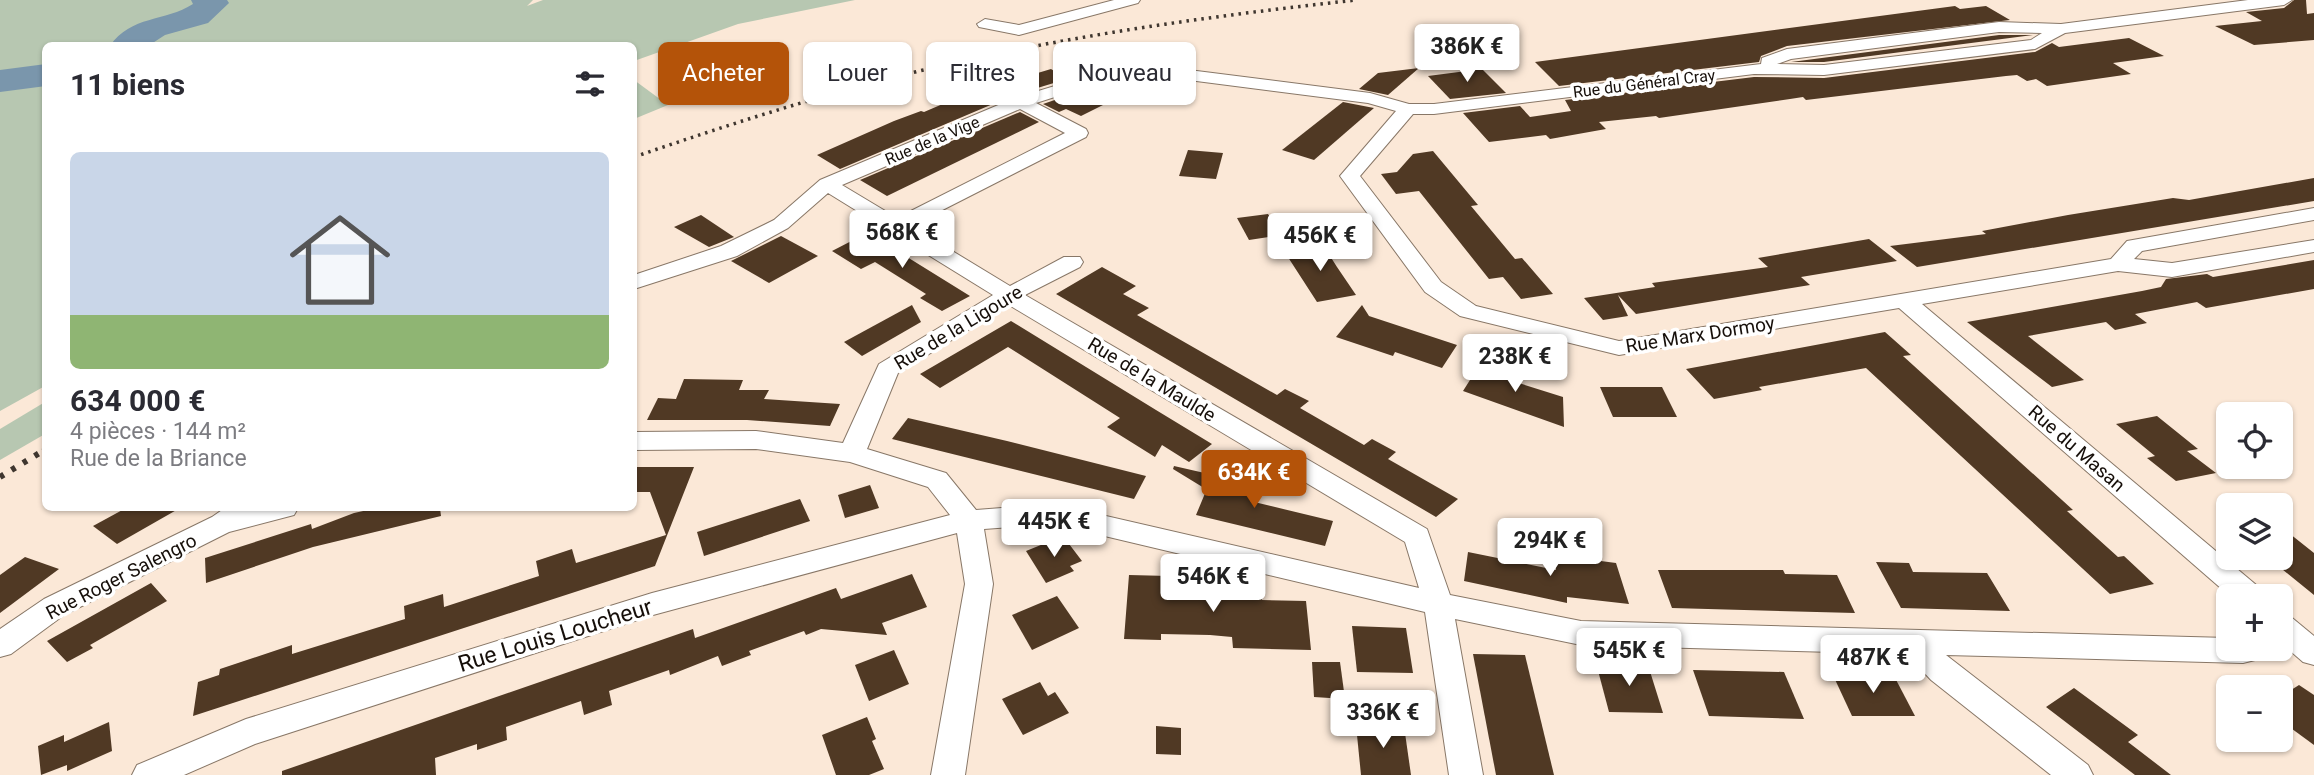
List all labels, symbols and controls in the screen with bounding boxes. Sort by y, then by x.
pin: 386K € [1410,24,1524,84]
text: 386K € [1430,33,1504,60]
chip: Acheter [658,42,789,105]
chip: Louer [803,42,912,105]
chip: Filtres [926,42,1039,105]
chip: Nouveau [1053,42,1196,105]
icon: filters [571,65,609,103]
street label: Rue du Général Cray [1572,65,1717,102]
text: 11 biens [70,67,185,102]
street label: Rue de la Vige [882,112,982,169]
icon: home [277,197,403,323]
pin: 568K € [845,210,959,270]
pin: 456K € [1263,214,1377,273]
text: 568K € [865,219,939,246]
text: 456K € [1283,222,1357,249]
street label: Rue de la Ligoure [890,280,1026,375]
street label: Rue Marx Dormoy [1624,311,1776,358]
street label: Rue de la Maulde [1084,332,1220,427]
pin: 238K € [1458,334,1572,394]
text: 238K € [1478,343,1552,370]
text: 634 000 € [70,383,205,418]
street label: Rue du Masan [2024,400,2130,497]
map controls [2216,402,2293,752]
button: locate [2216,402,2293,479]
text: 4 pièces · 144 m² [70,418,246,445]
text: Rue de la Briance [70,445,247,472]
pin: 634K € [1197,450,1311,510]
text: 634K € [1217,459,1291,486]
button: layers [2216,493,2293,570]
pin: 445K € [997,500,1111,559]
text: 445K € [1017,508,1091,535]
pin: 294K € [1493,518,1607,578]
text: 294K € [1513,527,1587,554]
street label: Rue Roger Salengro [42,529,200,624]
pin: 546K € [1156,554,1270,614]
text: 546K € [1176,563,1250,590]
button: + [2216,584,2293,661]
street label: Rue Louis Loucheur [455,593,656,678]
pin: 545K € [1572,628,1686,688]
pin: 487K € [1816,636,1930,695]
text: 545K € [1592,637,1666,664]
text: 487K € [1836,644,1910,671]
button: − [2216,675,2293,752]
pin: 336K € [1326,690,1440,750]
text: 336K € [1346,699,1420,726]

